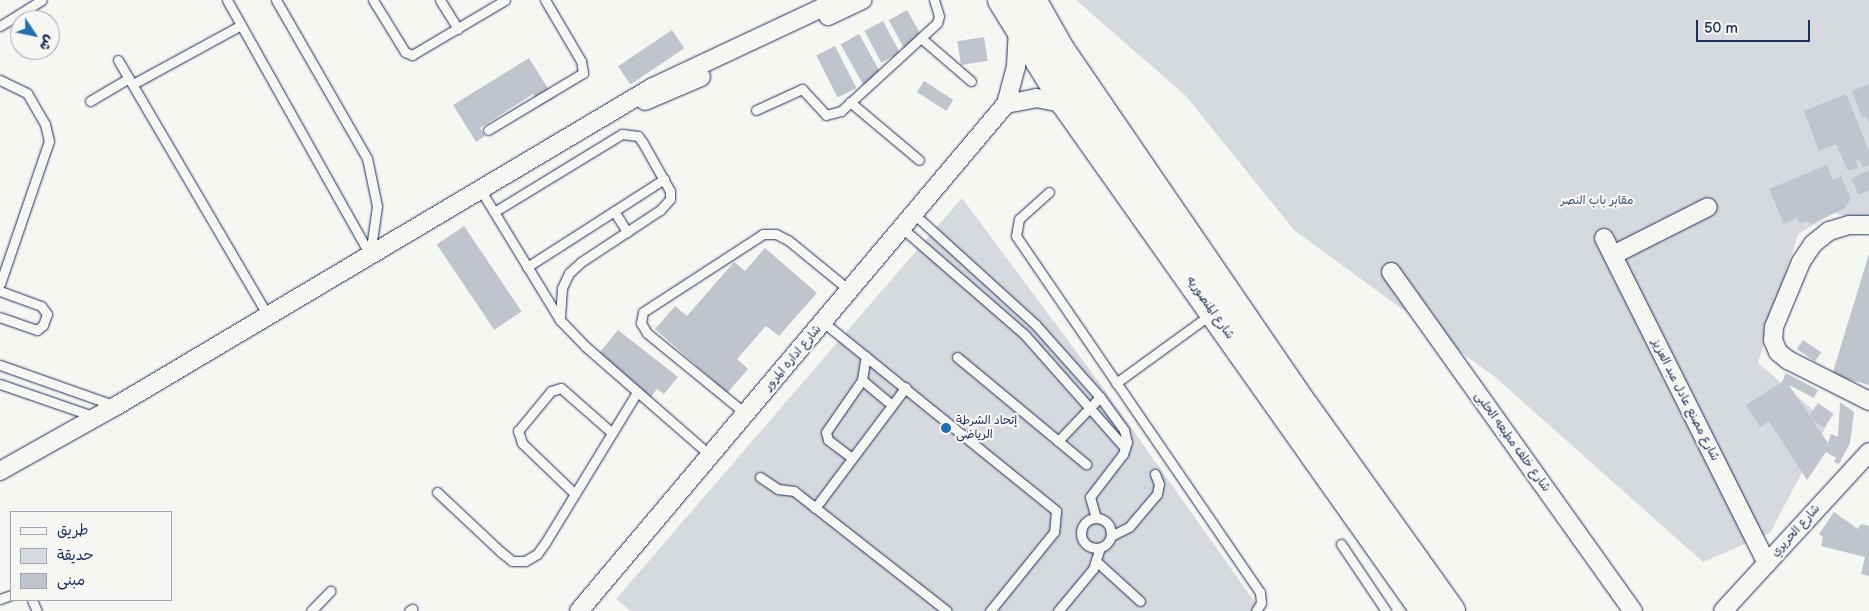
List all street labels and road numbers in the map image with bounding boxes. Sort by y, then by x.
street label: شارع المنصوريه [1183,274,1237,342]
street label: شارع اداره المرور [762,322,824,394]
street label: شارع مصنع عادل عبد العزيز [1648,337,1722,463]
street label: شارع خلف مطبعه الحلبى [1471,389,1553,495]
street label: شارع الحريري [1769,502,1823,560]

